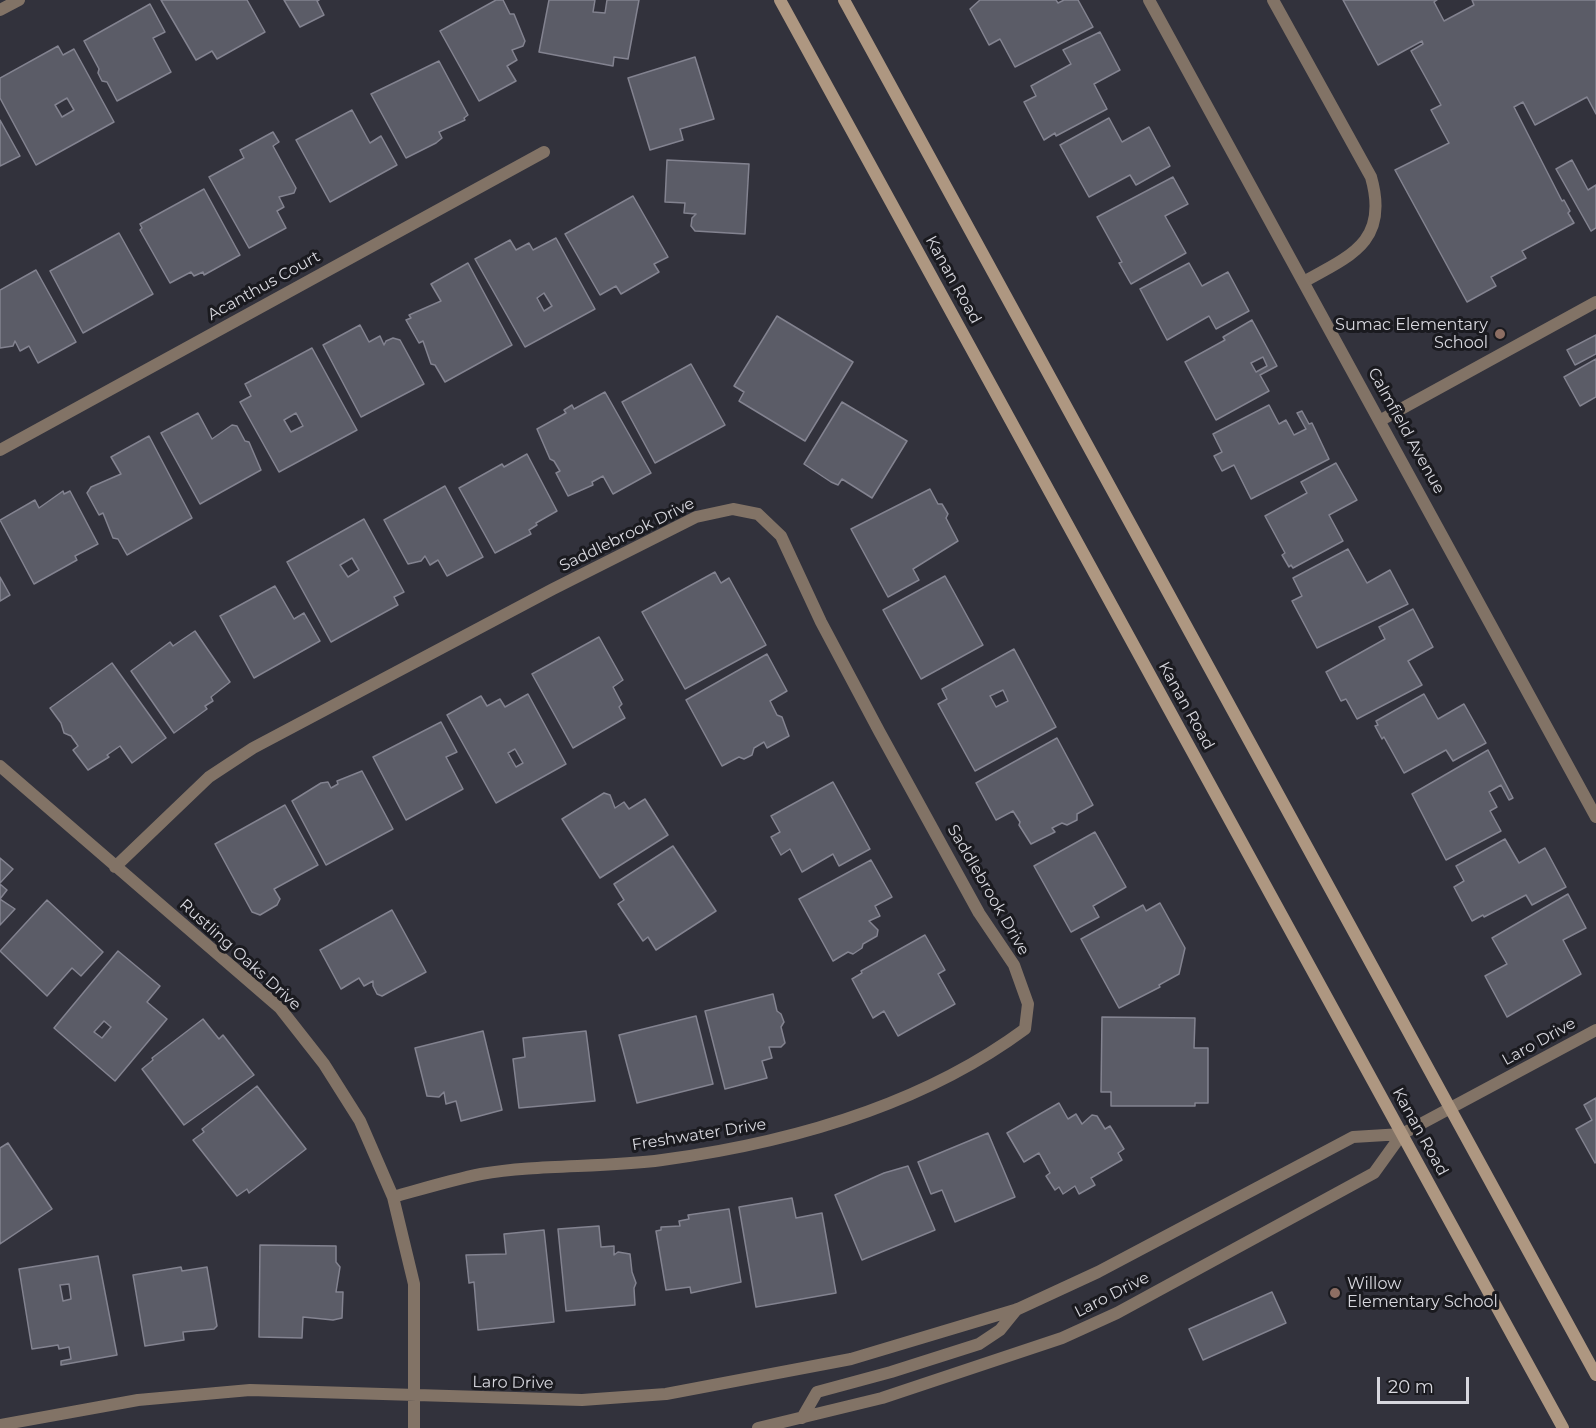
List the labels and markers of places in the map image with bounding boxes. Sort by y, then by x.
place label: Sumac Elementary School [1335,315,1488,353]
marker: Sumac Elementary School [1493,327,1507,341]
place label: Willow Elementary School [1347,1274,1498,1312]
marker: Willow Elementary School [1328,1286,1342,1300]

